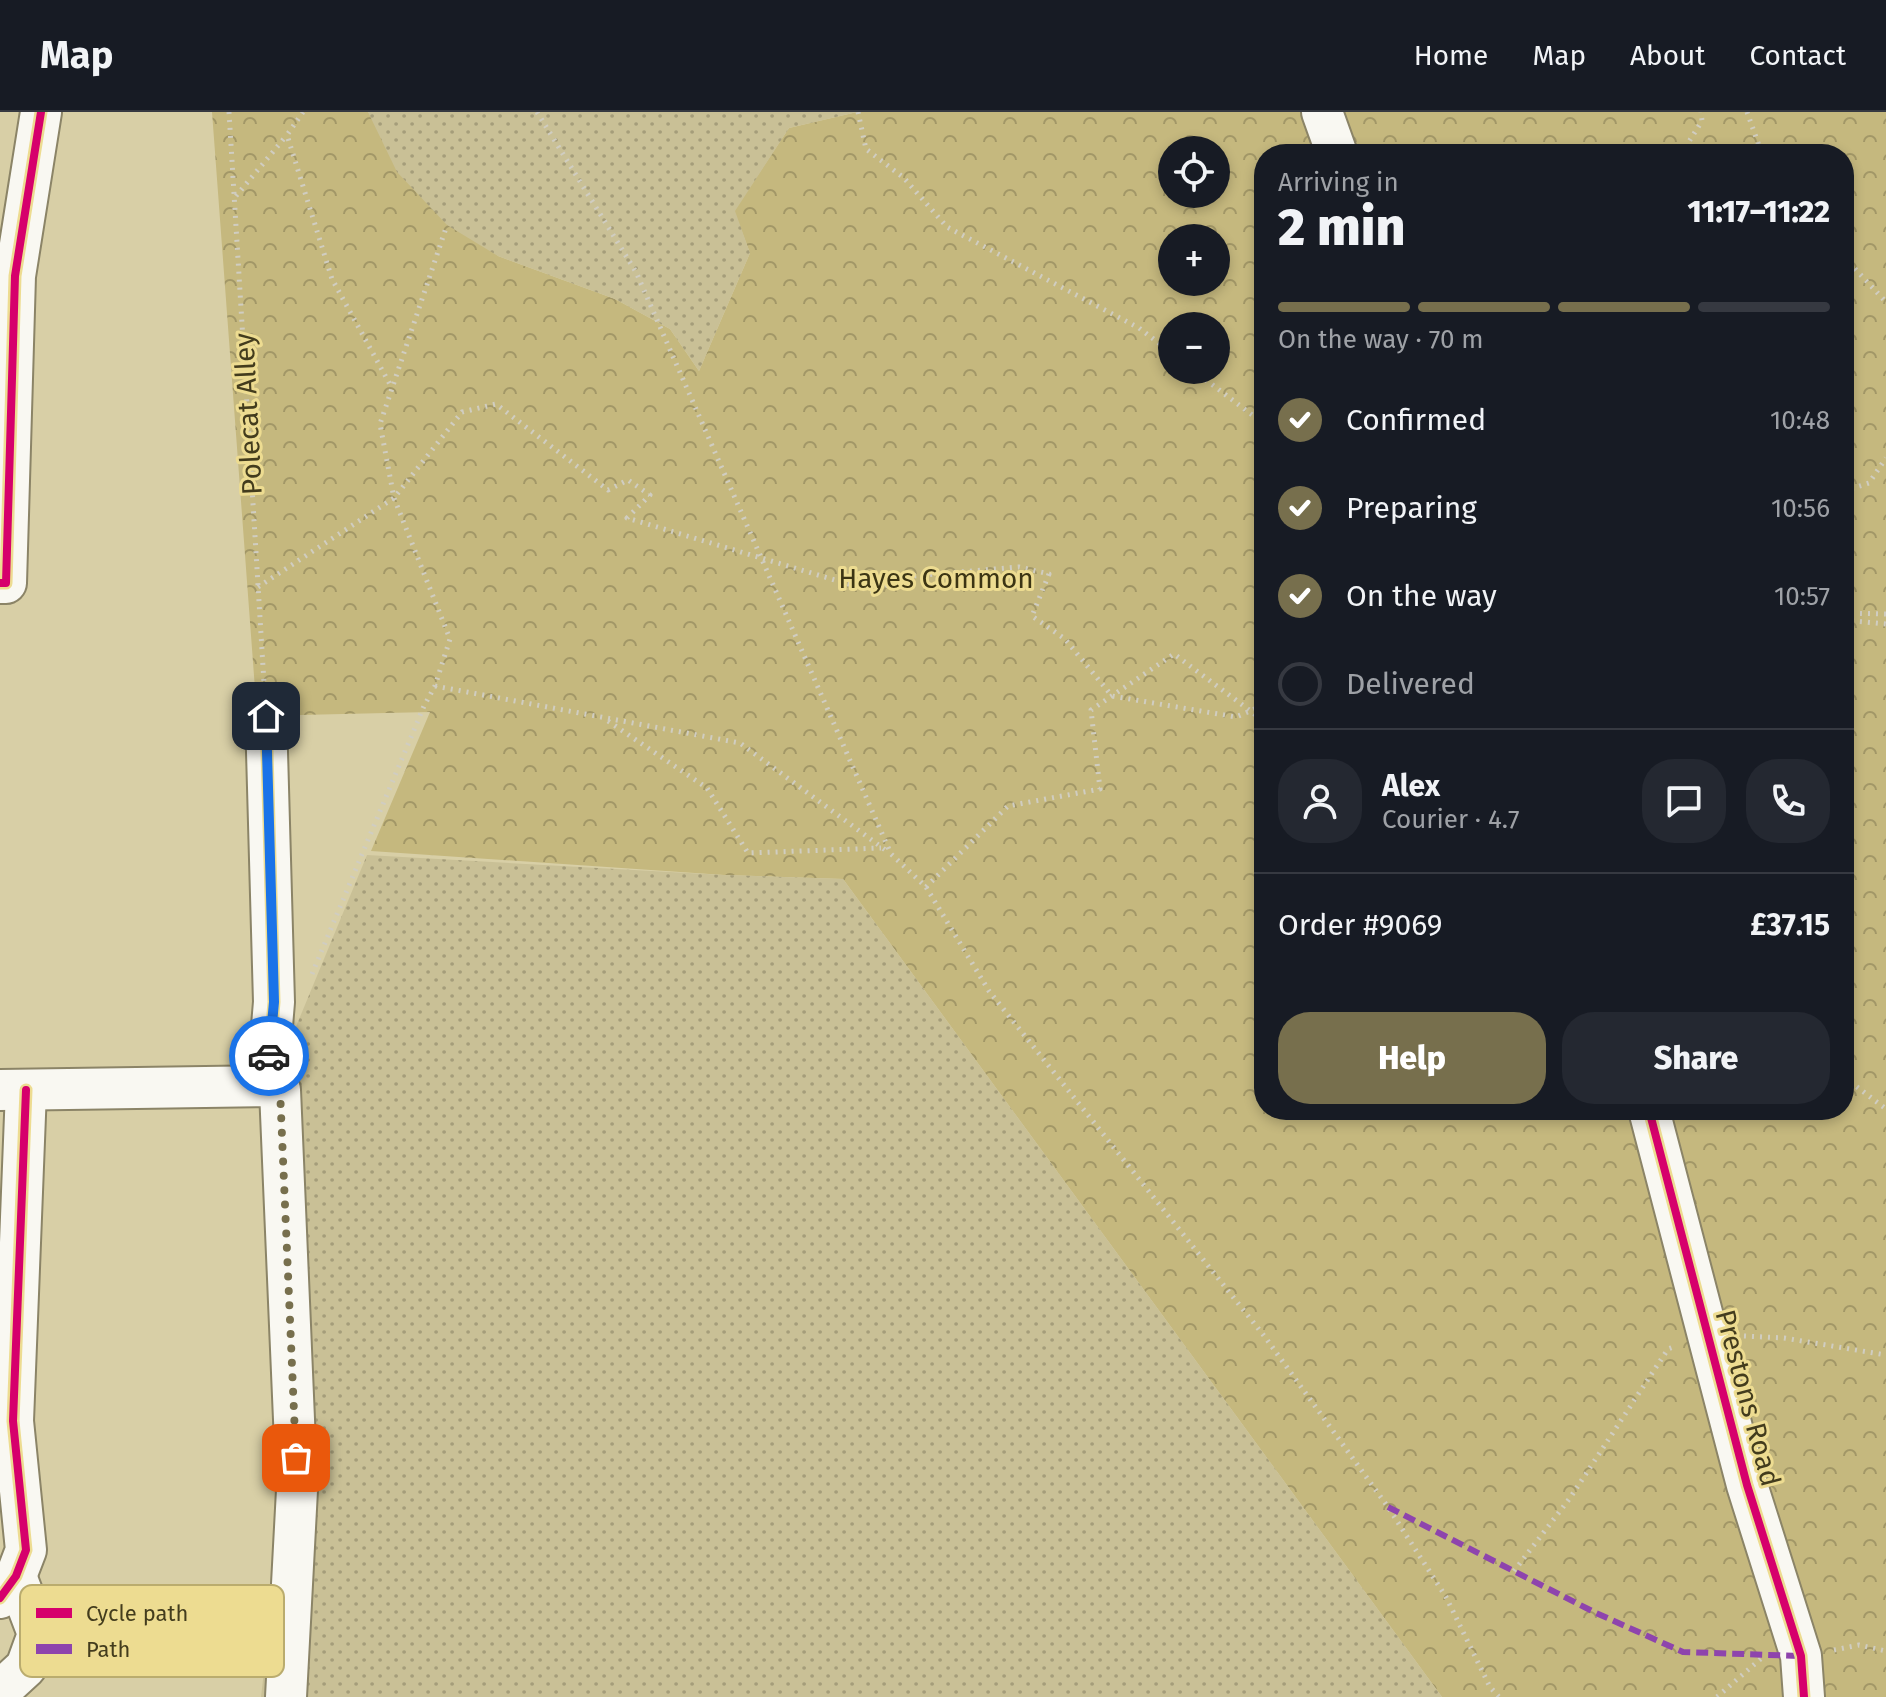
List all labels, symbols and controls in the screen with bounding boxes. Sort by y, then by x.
text: Map [40,32,113,78]
text: Home [1414,39,1488,72]
text: Map [1532,39,1586,72]
text: About [1630,39,1705,72]
text: Contact [1749,39,1846,72]
map controls [1158,136,1230,384]
button: locate [1158,136,1230,208]
text: Arriving in [1278,167,1399,198]
text: 11:17–11:22 [1688,194,1830,230]
text: 2 min [1278,196,1405,259]
button: + [1158,224,1230,296]
button: − [1158,312,1230,384]
text: On the way · 70 m [1278,324,1484,355]
street label: Polecat Alley [227,332,269,496]
icon: check [1278,398,1322,442]
text: Confirmed [1346,402,1486,438]
text: 10:48 [1770,405,1830,436]
icon: check [1278,486,1322,530]
text: Preparing [1346,490,1477,526]
text: 10:56 [1771,493,1830,524]
park label: Hayes Common [838,562,1034,595]
icon: check [1278,574,1322,618]
text: On the way [1346,578,1497,614]
text: 10:57 [1774,581,1830,612]
text: Delivered [1346,666,1475,702]
pin [232,682,300,750]
icon: home [244,694,288,738]
button: person [1278,759,1362,843]
button: chat [1642,759,1726,843]
button: phone [1746,759,1830,843]
text: Alex [1382,768,1440,804]
text: Courier · 4.7 [1382,804,1520,835]
text: Order #9069 [1278,907,1443,943]
text: £37.15 [1750,907,1830,943]
button: Help [1278,1012,1546,1104]
button: Share [1562,1012,1830,1104]
courier [229,1016,309,1096]
icon: car [247,1034,291,1078]
street label: Prestons Road [1709,1306,1787,1490]
pin [262,1424,330,1492]
icon: bag [274,1436,318,1480]
legend [20,1585,284,1677]
text: Cycle path [86,1600,188,1627]
text: Path [86,1636,130,1663]

